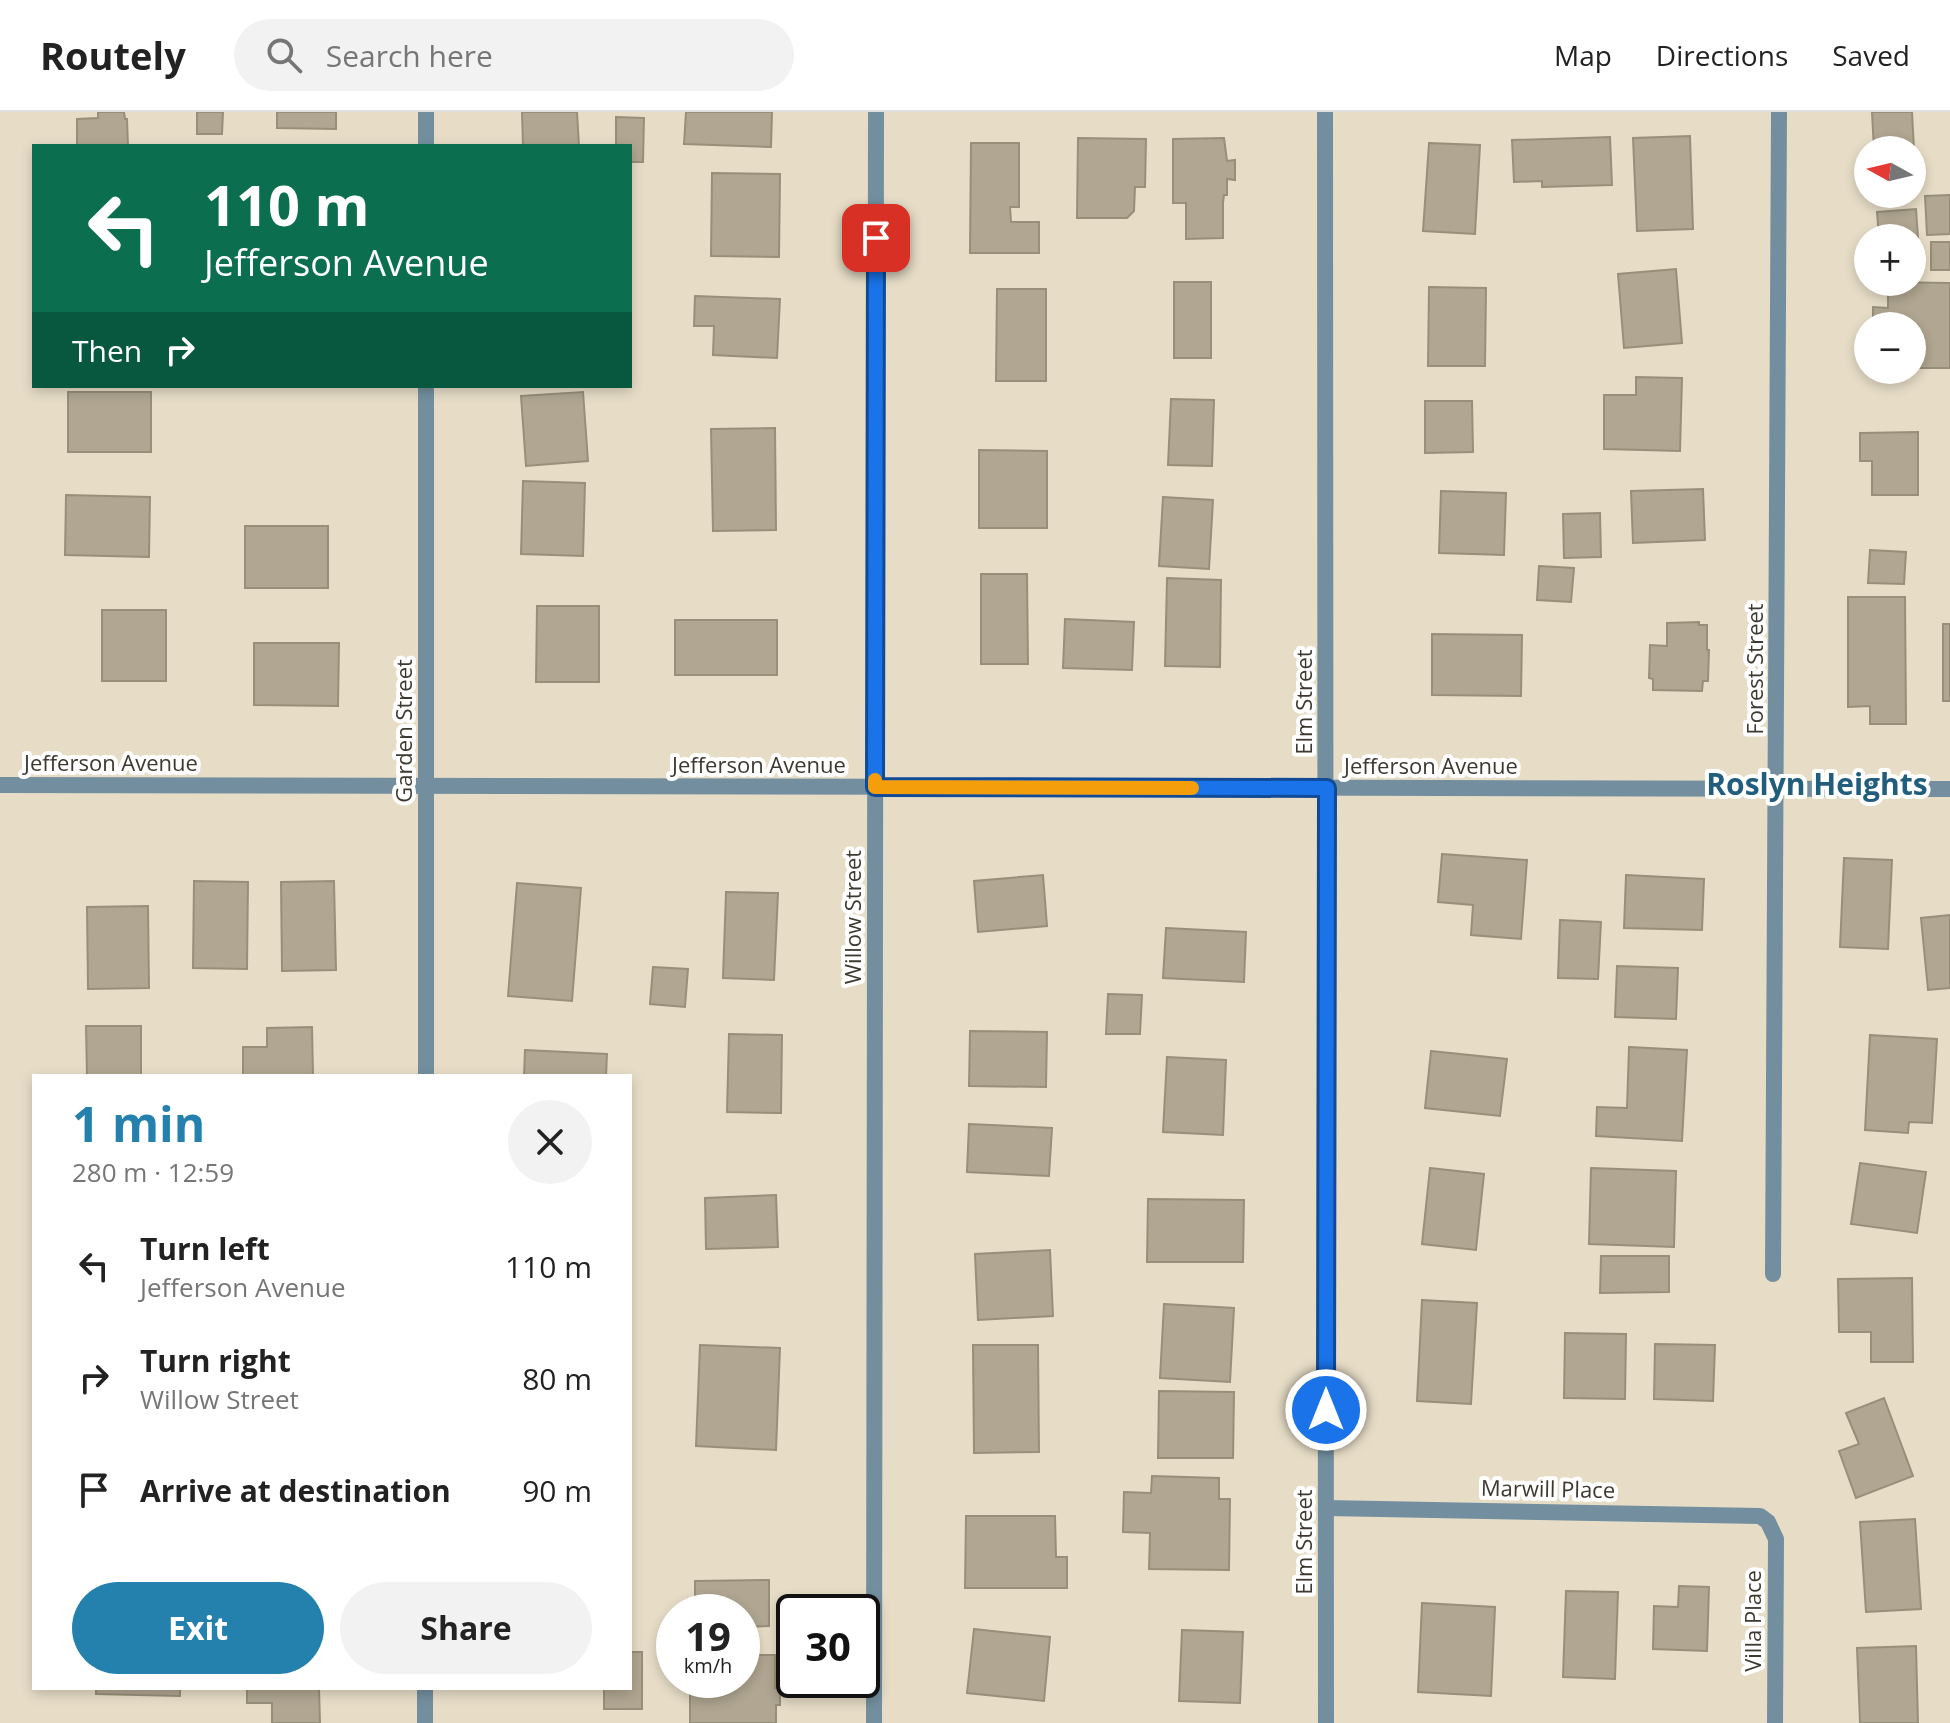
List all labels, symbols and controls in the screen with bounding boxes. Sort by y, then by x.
search box [234,19,794,91]
text: Routely [40,29,186,81]
icon: search [262,33,306,77]
text: Search here [326,35,493,76]
text: Map [1554,36,1612,74]
text: Directions [1656,36,1788,74]
text: Saved [1832,36,1910,74]
north arrow [1854,136,1926,208]
map controls [1854,136,1926,384]
text: 110 m [204,166,370,242]
icon: left [72,176,176,280]
pin [842,204,910,272]
icon: arrive [854,216,898,260]
button: + [1854,224,1926,296]
text: Jefferson Avenue [204,238,489,287]
button: − [1854,312,1926,384]
icon: right [158,328,202,372]
text: Then [72,330,142,371]
street label: Forest Street [1739,603,1769,735]
street label: Elm Street [1288,649,1318,755]
street label: Garden Street [388,659,418,803]
street label: Jefferson Avenue [22,747,198,777]
street label: Jefferson Avenue [670,749,846,779]
street label: Jefferson Avenue [1342,750,1518,780]
district label: Roslyn Heights [1706,763,1928,804]
street label: Willow Street [837,850,867,984]
text: 1 min [72,1091,205,1156]
button: close [508,1100,592,1184]
text: 280 m · 12:59 [72,1154,234,1190]
text: Turn left [140,1228,270,1269]
icon: left [72,1244,116,1288]
text: 110 m [505,1246,592,1287]
text: Jefferson Avenue [140,1269,346,1305]
text: Turn right [140,1340,291,1381]
icon: right [72,1356,116,1400]
text: 80 m [522,1358,592,1399]
position arrow [1284,1368,1368,1452]
text: Willow Street [140,1381,299,1417]
icon: arrive [72,1468,116,1512]
text: Arrive at destination [140,1470,451,1511]
text: 90 m [522,1470,592,1511]
street label: Marwill Place [1481,1472,1615,1504]
street label: Elm Street [1288,1489,1318,1595]
street label: Villa Place [1737,1570,1767,1672]
button: Exit [72,1582,324,1674]
button: Share [340,1582,592,1674]
speed limit sign: 30 [776,1594,880,1698]
text: 19 [685,1608,731,1663]
text: km/h [684,1652,732,1679]

